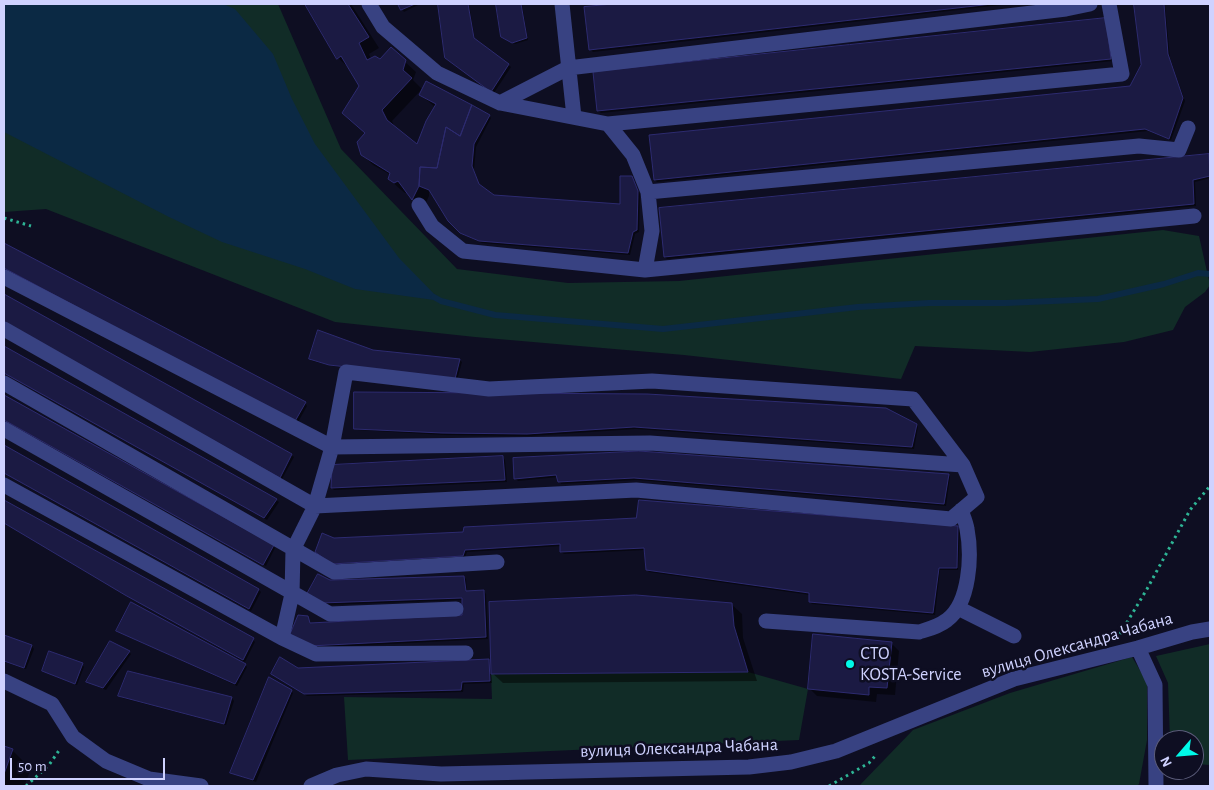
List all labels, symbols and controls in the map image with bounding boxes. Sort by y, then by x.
street label: вулиця Олександра Чабана [979,607,1175,683]
place label: СТО KOSTA-Service [860,643,962,686]
marker: СТО KOSTA-Service [844,658,856,670]
north arrow [1154,730,1204,780]
street label: вулиця Олександра Чабана [580,734,778,762]
scale bar [12,748,168,780]
text: N [1158,754,1175,769]
text: 50 m [18,759,47,774]

